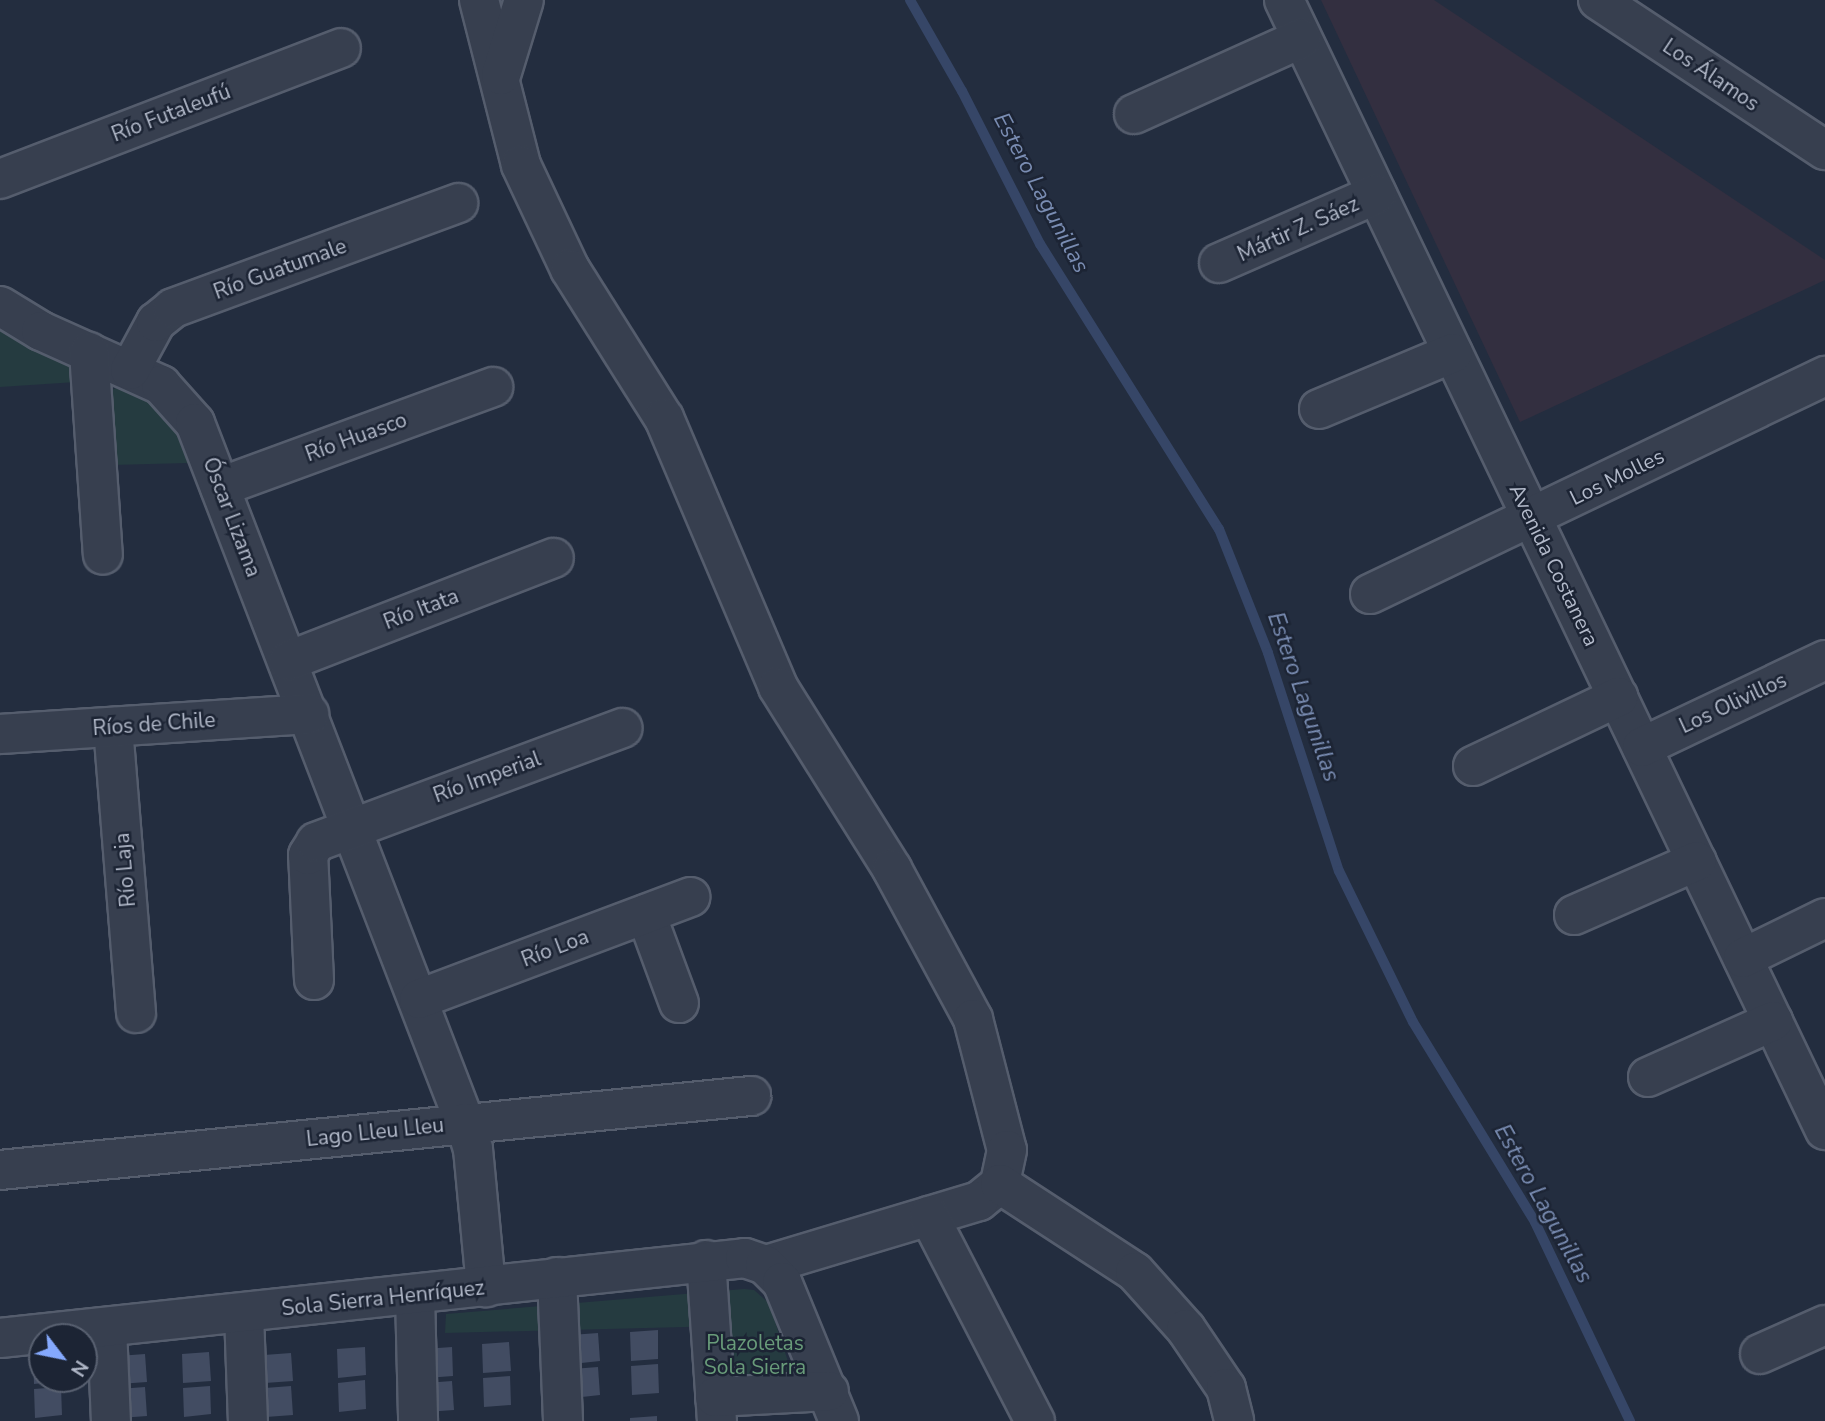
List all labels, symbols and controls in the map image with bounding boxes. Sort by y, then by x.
street label: Los Álamos [1658,34,1764,116]
street label: Río Futaleufú [108,79,234,147]
water label: Estero Lagunillas [987,108,1095,278]
street label: Mártir Z. Sáez [1234,191,1362,267]
street label: Río Guatumale [210,233,350,305]
street label: Río Huasco [302,407,410,467]
street label: Los Molles [1566,443,1668,511]
street label: Óscar Lizama [198,454,266,580]
street label: Avenida Costanera [1504,480,1604,650]
street label: Río Itata [380,583,462,635]
water label: Estero Lagunillas [1261,609,1345,785]
street label: Los Olivillos [1675,667,1791,739]
street label: Ríos de Chile [92,707,216,741]
street label: Río Imperial [430,746,544,808]
street label: Río Laja [109,832,141,908]
street label: Río Loa [518,924,592,972]
street label: Lago Lleu Lleu [305,1112,445,1152]
water label: Estero Lagunillas [1488,1120,1598,1288]
street label: Sola Sierra Henríquez [280,1275,486,1321]
north arrow [28,1323,98,1393]
park label: Plazoletas Sola Sierra [704,1330,806,1380]
text: N [64,1355,94,1381]

